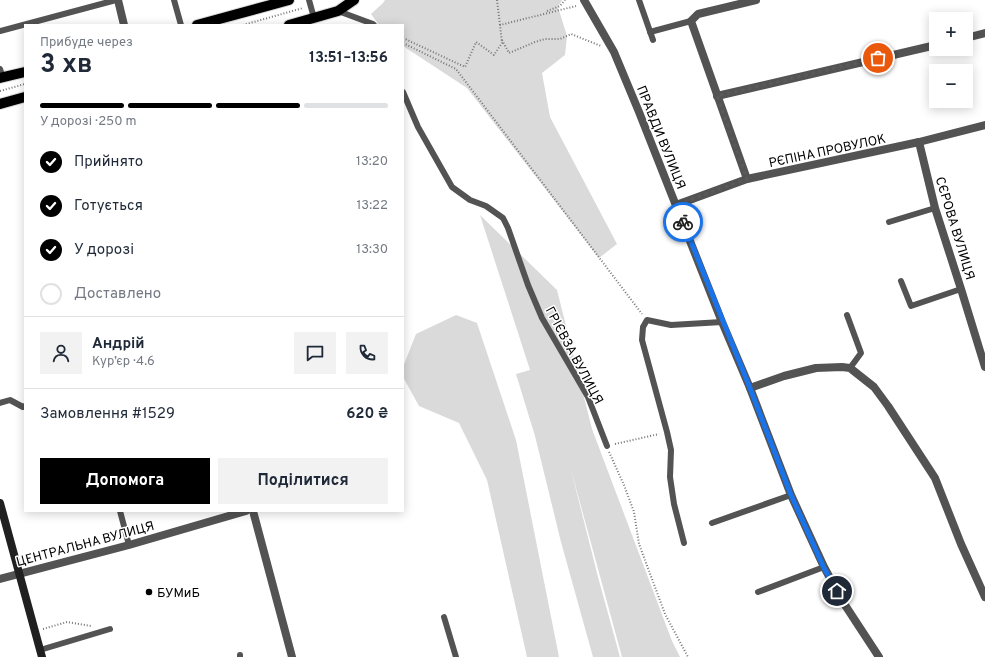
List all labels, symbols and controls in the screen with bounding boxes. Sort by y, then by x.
map controls [929,12,973,108]
button: + [929,12,973,56]
text: Прибуде через [40,35,133,51]
pin [861,41,895,75]
icon: bag [867,47,889,69]
text: 3 хв [40,49,93,82]
text: 13:51–13:56 [309,49,388,68]
button: − [929,64,973,108]
street label: ПРАВДИ ВУЛИЦЯ [632,84,688,192]
text: У дорозі · 250 m [40,114,137,130]
street label: РЄПІНА ПРОВУЛОК [767,132,887,172]
icon: check [40,151,62,173]
text: Прийнято [74,153,143,172]
text: 13:20 [356,154,388,170]
street label: СЄРОВА ВУЛИЦЯ [931,175,977,282]
icon: check [40,195,62,217]
text: Готується [74,197,143,216]
text: 13:22 [356,198,388,214]
courier [663,202,703,242]
icon: bike [672,211,694,233]
icon: check [40,239,62,261]
text: У дорозі [74,241,134,260]
text: 13:30 [356,242,388,258]
text: Доставлено [74,285,161,304]
street label: ГРІЄВЗА ВУЛИЦЯ [541,304,606,408]
button: person [40,332,82,374]
button: chat [294,332,336,374]
button: phone [346,332,388,374]
text: Андрій [92,335,145,354]
text: Кур’єр · 4.6 [92,354,155,370]
text: Замовлення #1529 [40,405,175,424]
text: 620 ₴ [346,405,388,424]
button: Допомога [40,458,210,504]
button: Поділитися [218,458,388,504]
street label: ЦЕНТРАЛЬНА ВУЛИЦЯ [15,519,156,571]
pin [820,574,854,608]
icon: home [826,580,848,602]
place label: БУМиБ [157,586,200,602]
marker: БУМиБ [144,587,154,597]

